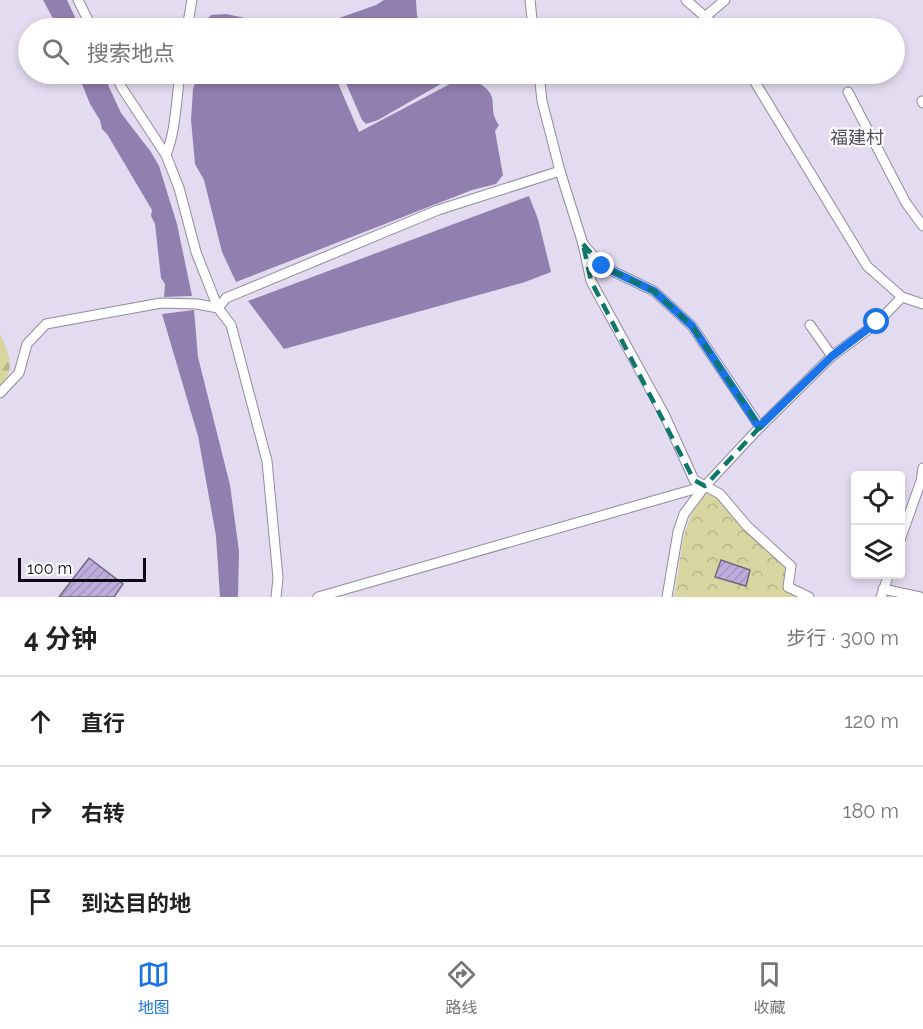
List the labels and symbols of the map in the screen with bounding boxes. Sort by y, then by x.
district label: 福建村 [830,127,884,148]
route end [588,252,614,278]
route start [863,308,889,334]
scale bar [18,555,146,582]

